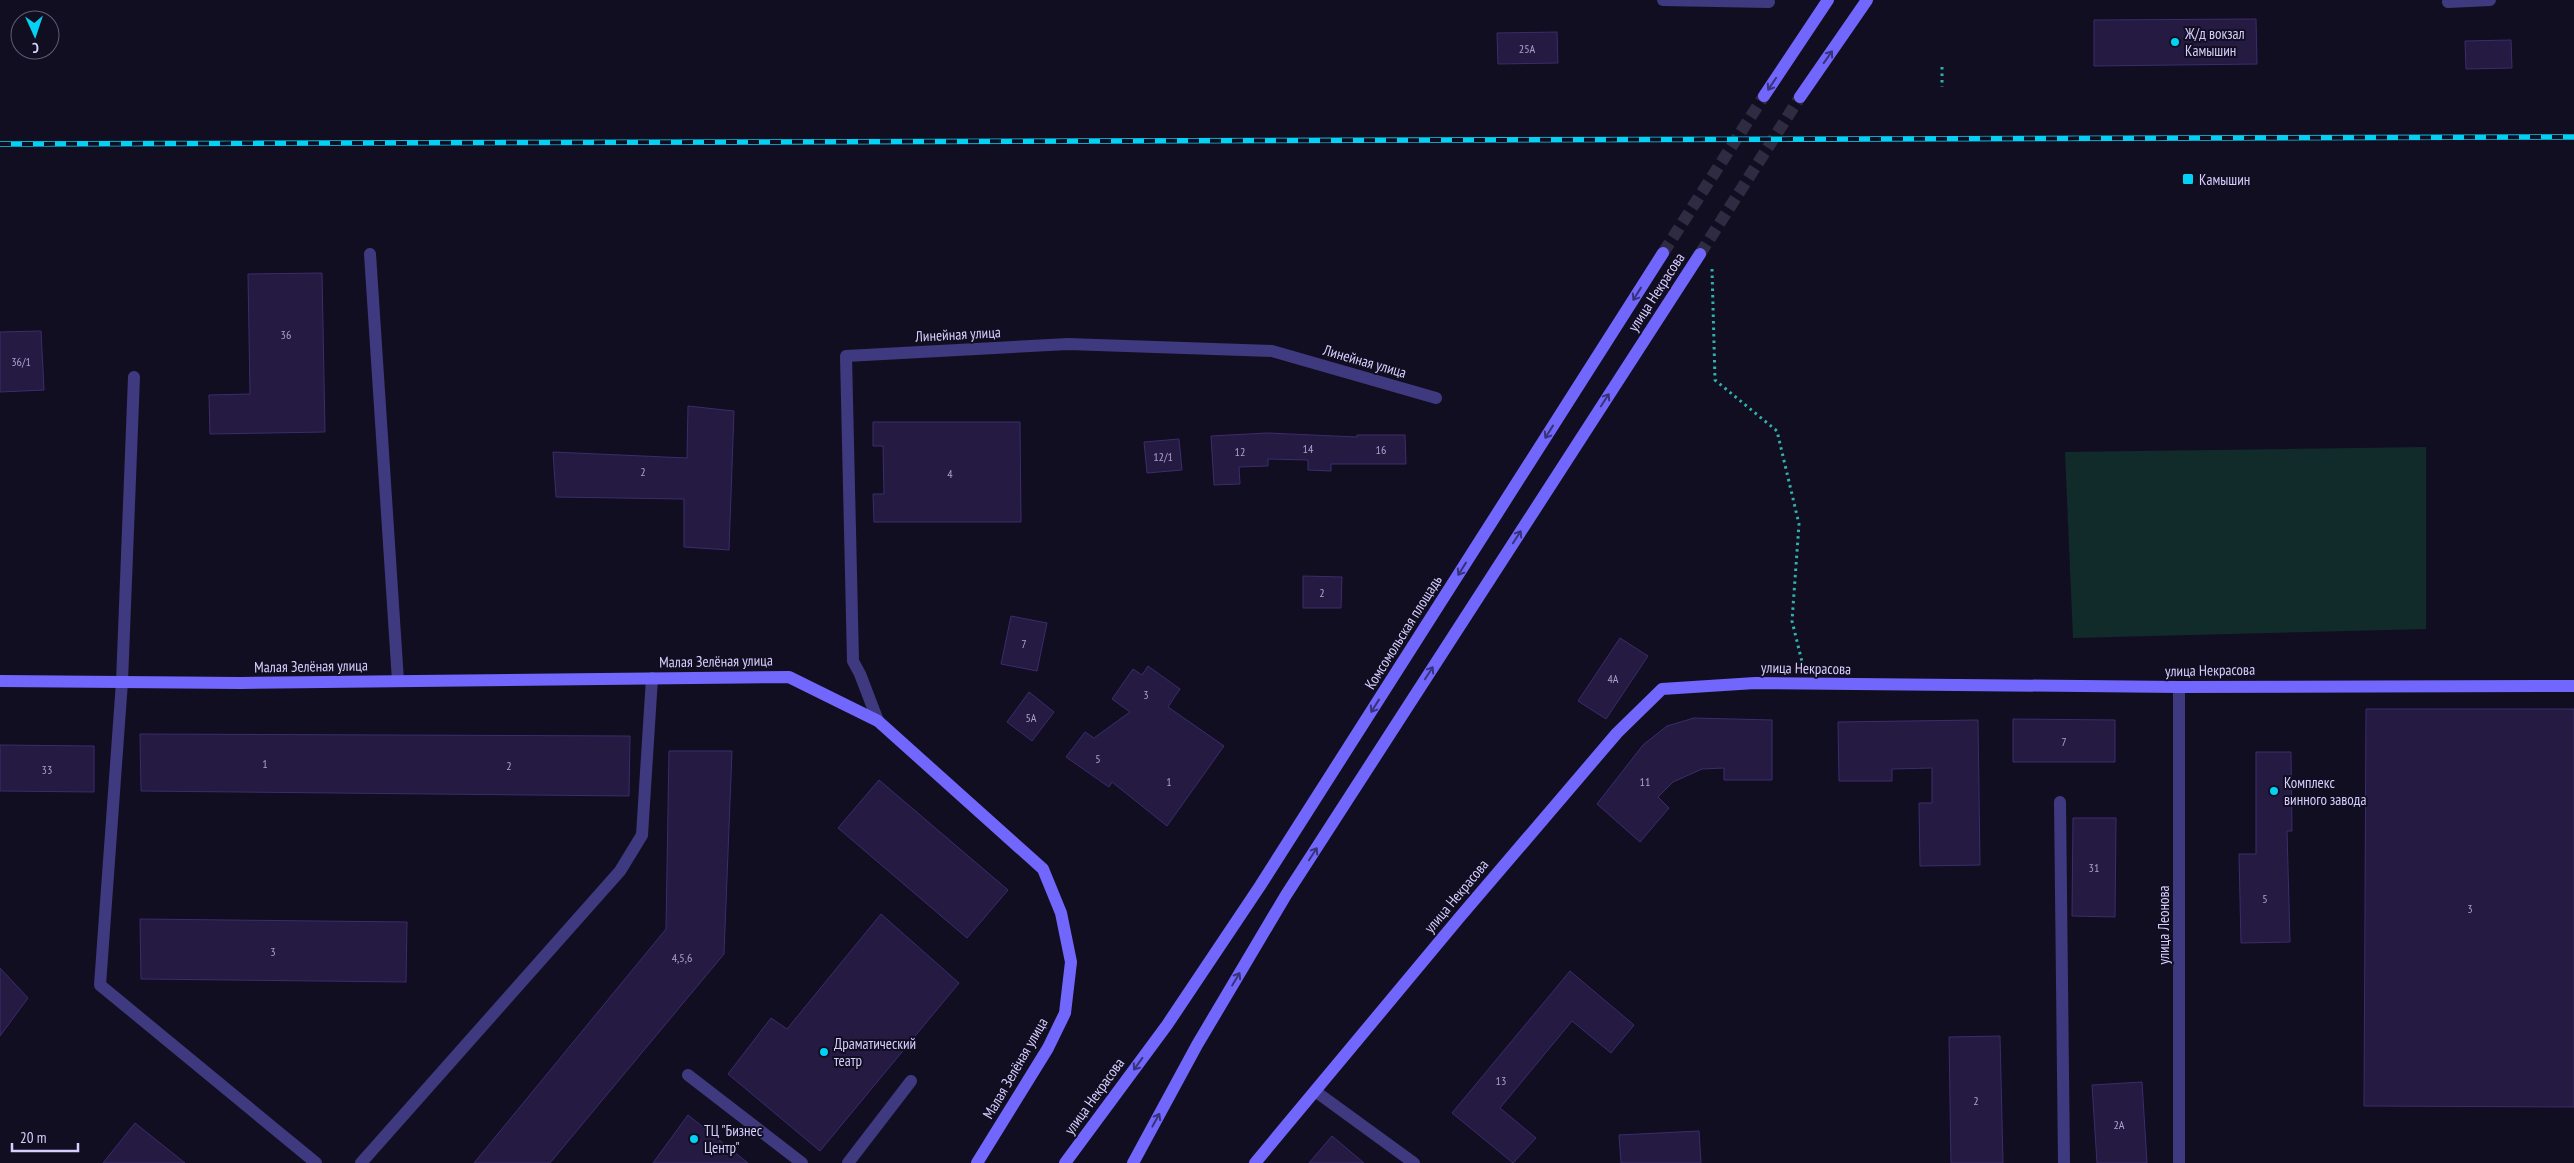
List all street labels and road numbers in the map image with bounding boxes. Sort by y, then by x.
street label: улица Некрасова [1623,249,1689,335]
street label: Линейная улица [914,322,1001,346]
street label: Линейная улица [1320,340,1409,382]
street label: Комсомольская площадь [1360,571,1446,693]
street label: Малая Зелёная улица [659,651,773,671]
street label: Малая Зелёная улица [254,656,368,676]
street label: улица Некрасова [1761,658,1851,678]
street label: улица Некрасова [2165,660,2255,680]
street label: улица Некрасова [1420,855,1492,937]
street label: улица Леонова [2154,885,2173,965]
street label: Малая Зелёная улица [978,1014,1052,1122]
street label: улица Некрасова [1060,1054,1128,1138]

